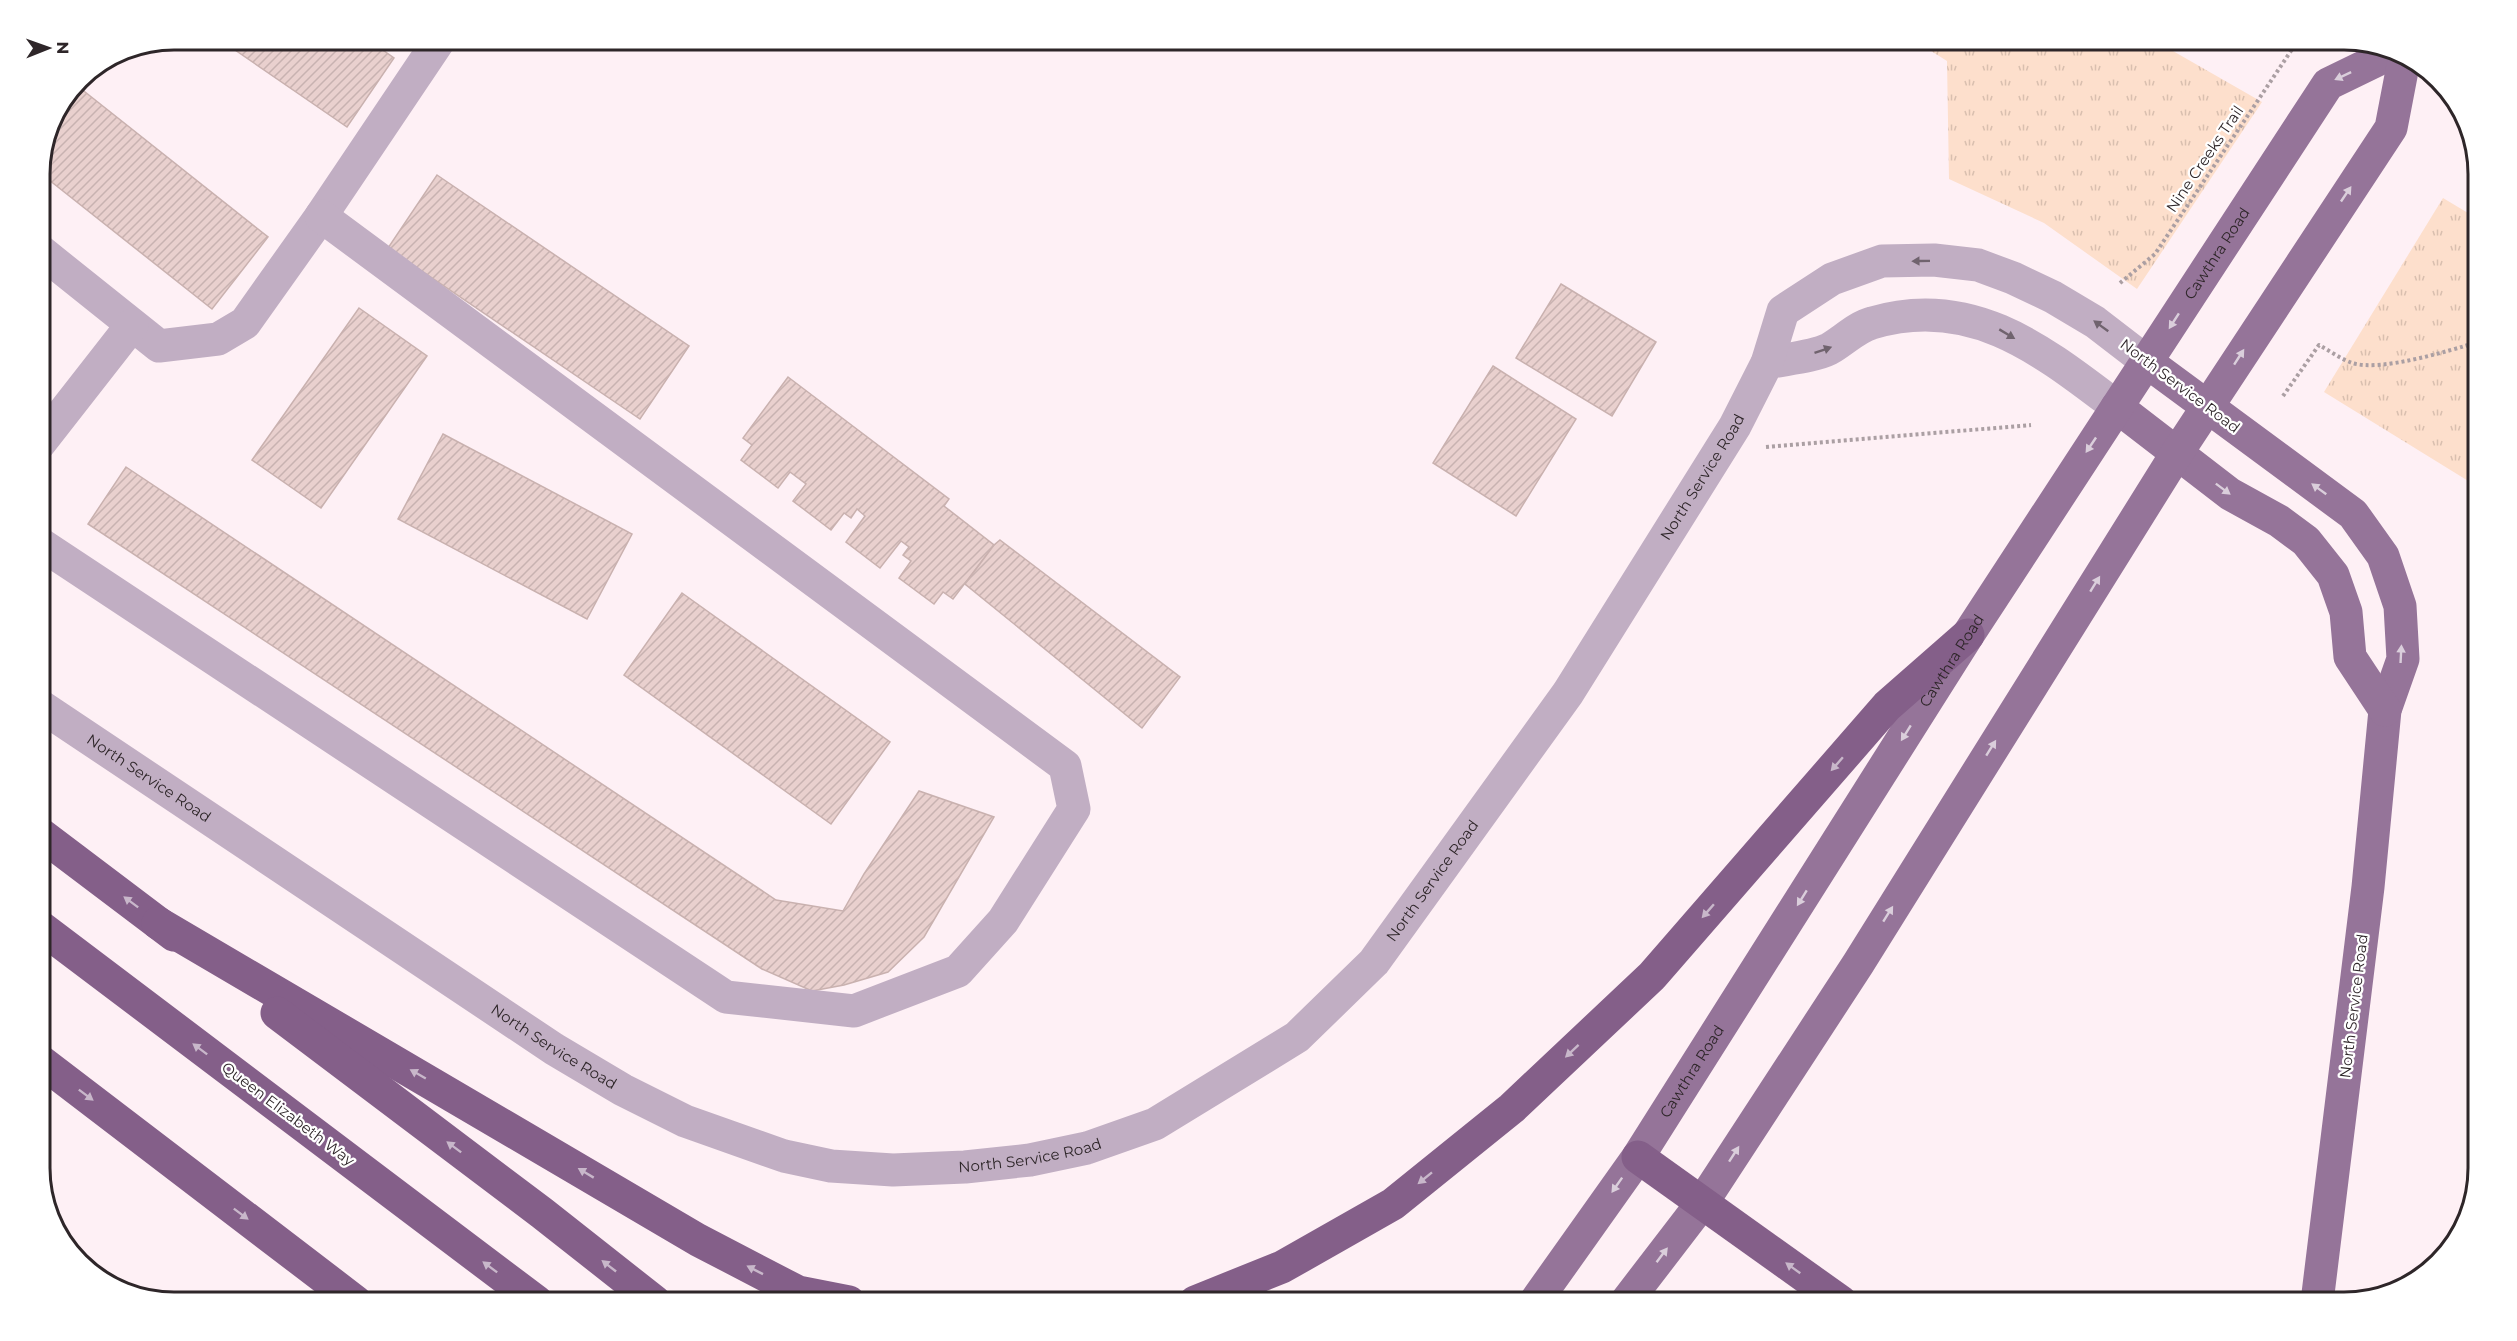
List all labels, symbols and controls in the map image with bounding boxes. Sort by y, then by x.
north arrow [18,18,78,78]
text: N [53,41,72,54]
one-way arrow [2334,72,2351,81]
street label: Nine Creeks Trail [2162,102,2247,216]
one-way arrow [2340,187,2352,203]
street label: Cawthra Road [2180,204,2254,303]
one-way arrow [1911,256,1930,265]
one-way arrow [2168,313,2180,329]
one-way arrow [2093,320,2109,332]
one-way arrow [1999,328,2015,339]
street label: North Service Road [2117,334,2244,437]
one-way arrow [1815,344,1833,354]
one-way arrow [2233,349,2244,365]
street label: North Service Road [1656,411,1749,544]
one-way arrow [2086,437,2097,454]
one-way arrow [2215,483,2231,495]
one-way arrow [2312,483,2328,495]
one-way arrow [2089,576,2101,592]
street label: Cawthra Road [1915,611,1988,710]
one-way arrow [2397,645,2406,664]
one-way arrow [1901,725,1912,741]
street label: North Service Road [83,730,215,826]
one-way arrow [1985,740,1996,756]
one-way arrow [1830,756,1843,772]
street label: North Service Road [1382,816,1482,945]
one-way arrow [1796,889,1808,905]
one-way arrow [124,897,139,909]
one-way arrow [1702,903,1715,918]
one-way arrow [1883,906,1894,922]
street label: North Service Road [2335,933,2372,1079]
street label: North Service Road [487,1000,620,1093]
street label: Cawthra Road [1655,1021,1728,1121]
one-way arrow [193,1043,208,1055]
one-way arrow [1565,1044,1580,1058]
street label: Queen Elizabeth Way [218,1057,359,1170]
one-way arrow [410,1069,426,1080]
one-way arrow [77,1089,93,1101]
street label: North Service Road [958,1134,1104,1176]
one-way arrow [446,1141,462,1153]
one-way arrow [1728,1146,1739,1162]
one-way arrow [578,1168,594,1179]
one-way arrow [1418,1171,1433,1184]
one-way arrow [1611,1177,1623,1193]
one-way arrow [233,1207,248,1219]
one-way arrow [1656,1248,1668,1264]
one-way arrow [601,1260,616,1272]
one-way arrow [483,1261,499,1273]
one-way arrow [1786,1262,1802,1274]
one-way arrow [746,1265,763,1275]

